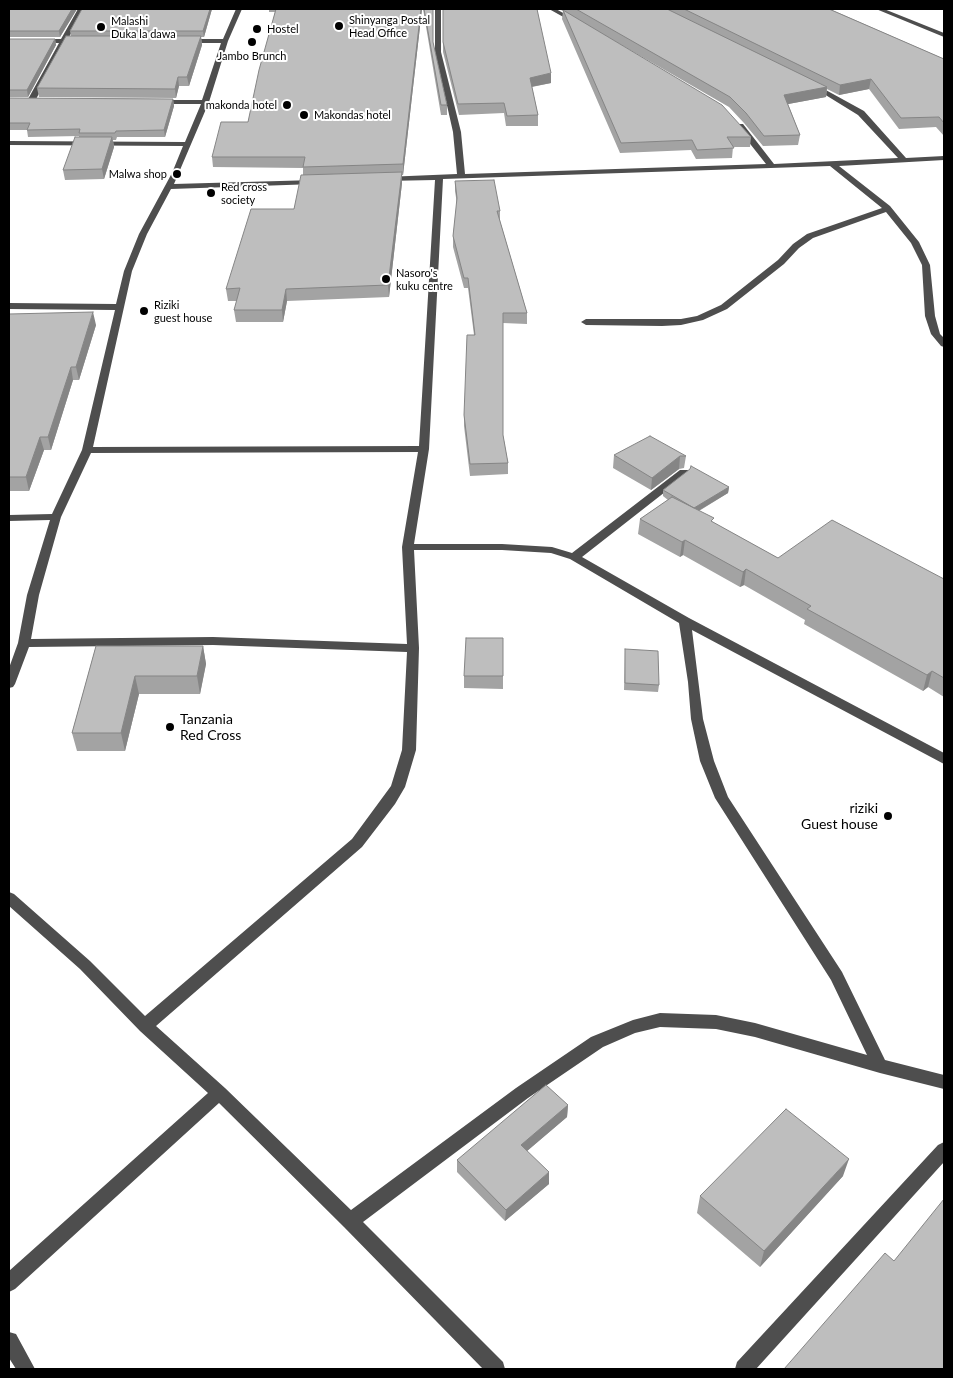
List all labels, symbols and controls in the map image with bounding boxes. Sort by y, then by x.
place label: Shinyanga Postal Head Office [349,13,430,39]
place label: Malashi Duka la dawa [111,14,176,40]
marker: Shinyanga Postal Head Office [333,20,345,32]
marker: Malashi Duka la dawa [95,21,107,33]
place label: Hostel [267,22,299,36]
marker: Hostel [251,23,263,35]
marker: Jambo Brunch [246,36,258,48]
place label: Jambo Brunch [218,49,286,63]
place label: makonda hotel [206,98,277,112]
marker: makonda hotel [281,99,293,111]
place label: Makondas hotel [314,108,391,122]
marker: Makondas hotel [298,109,310,121]
place label: Malwa shop [109,167,167,181]
marker: Malwa shop [171,168,183,180]
place label: Red cross society [221,180,267,206]
marker: Red cross society [205,187,217,199]
place label: Nasoro's kuku centre [396,266,453,292]
marker: Nasoro's kuku centre [380,273,392,285]
place label: Riziki guest house [154,298,212,324]
marker: Riziki guest house [138,305,150,317]
place label: Tanzania Red Cross [180,711,241,744]
marker: Tanzania Red Cross [164,721,176,733]
place label: riziki Guest house [801,800,878,832]
marker: riziki Guest house [882,810,894,822]

